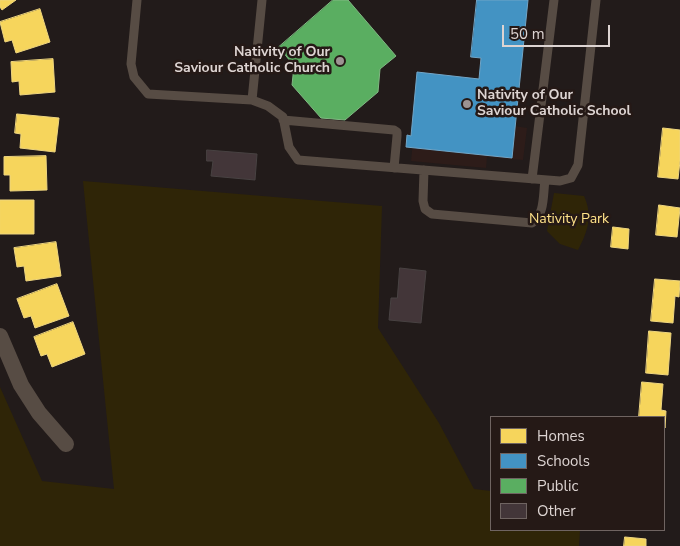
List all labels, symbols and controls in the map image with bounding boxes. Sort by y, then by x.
scale bar [505,15,612,47]
text: 50 m [510,24,545,44]
place label: Nativity of Our Saviour Catholic Church [174,45,330,78]
marker: Nativity of Our Saviour Catholic Church [334,55,346,67]
place label: Nativity of Our Saviour Catholic School [477,88,631,120]
marker: Nativity of Our Saviour Catholic School [461,98,473,110]
park label: Nativity Park [529,212,609,228]
legend [490,416,665,531]
text: Homes [537,426,585,446]
text: Schools [537,451,590,471]
text: Public [537,476,578,496]
text: Other [537,501,576,521]

